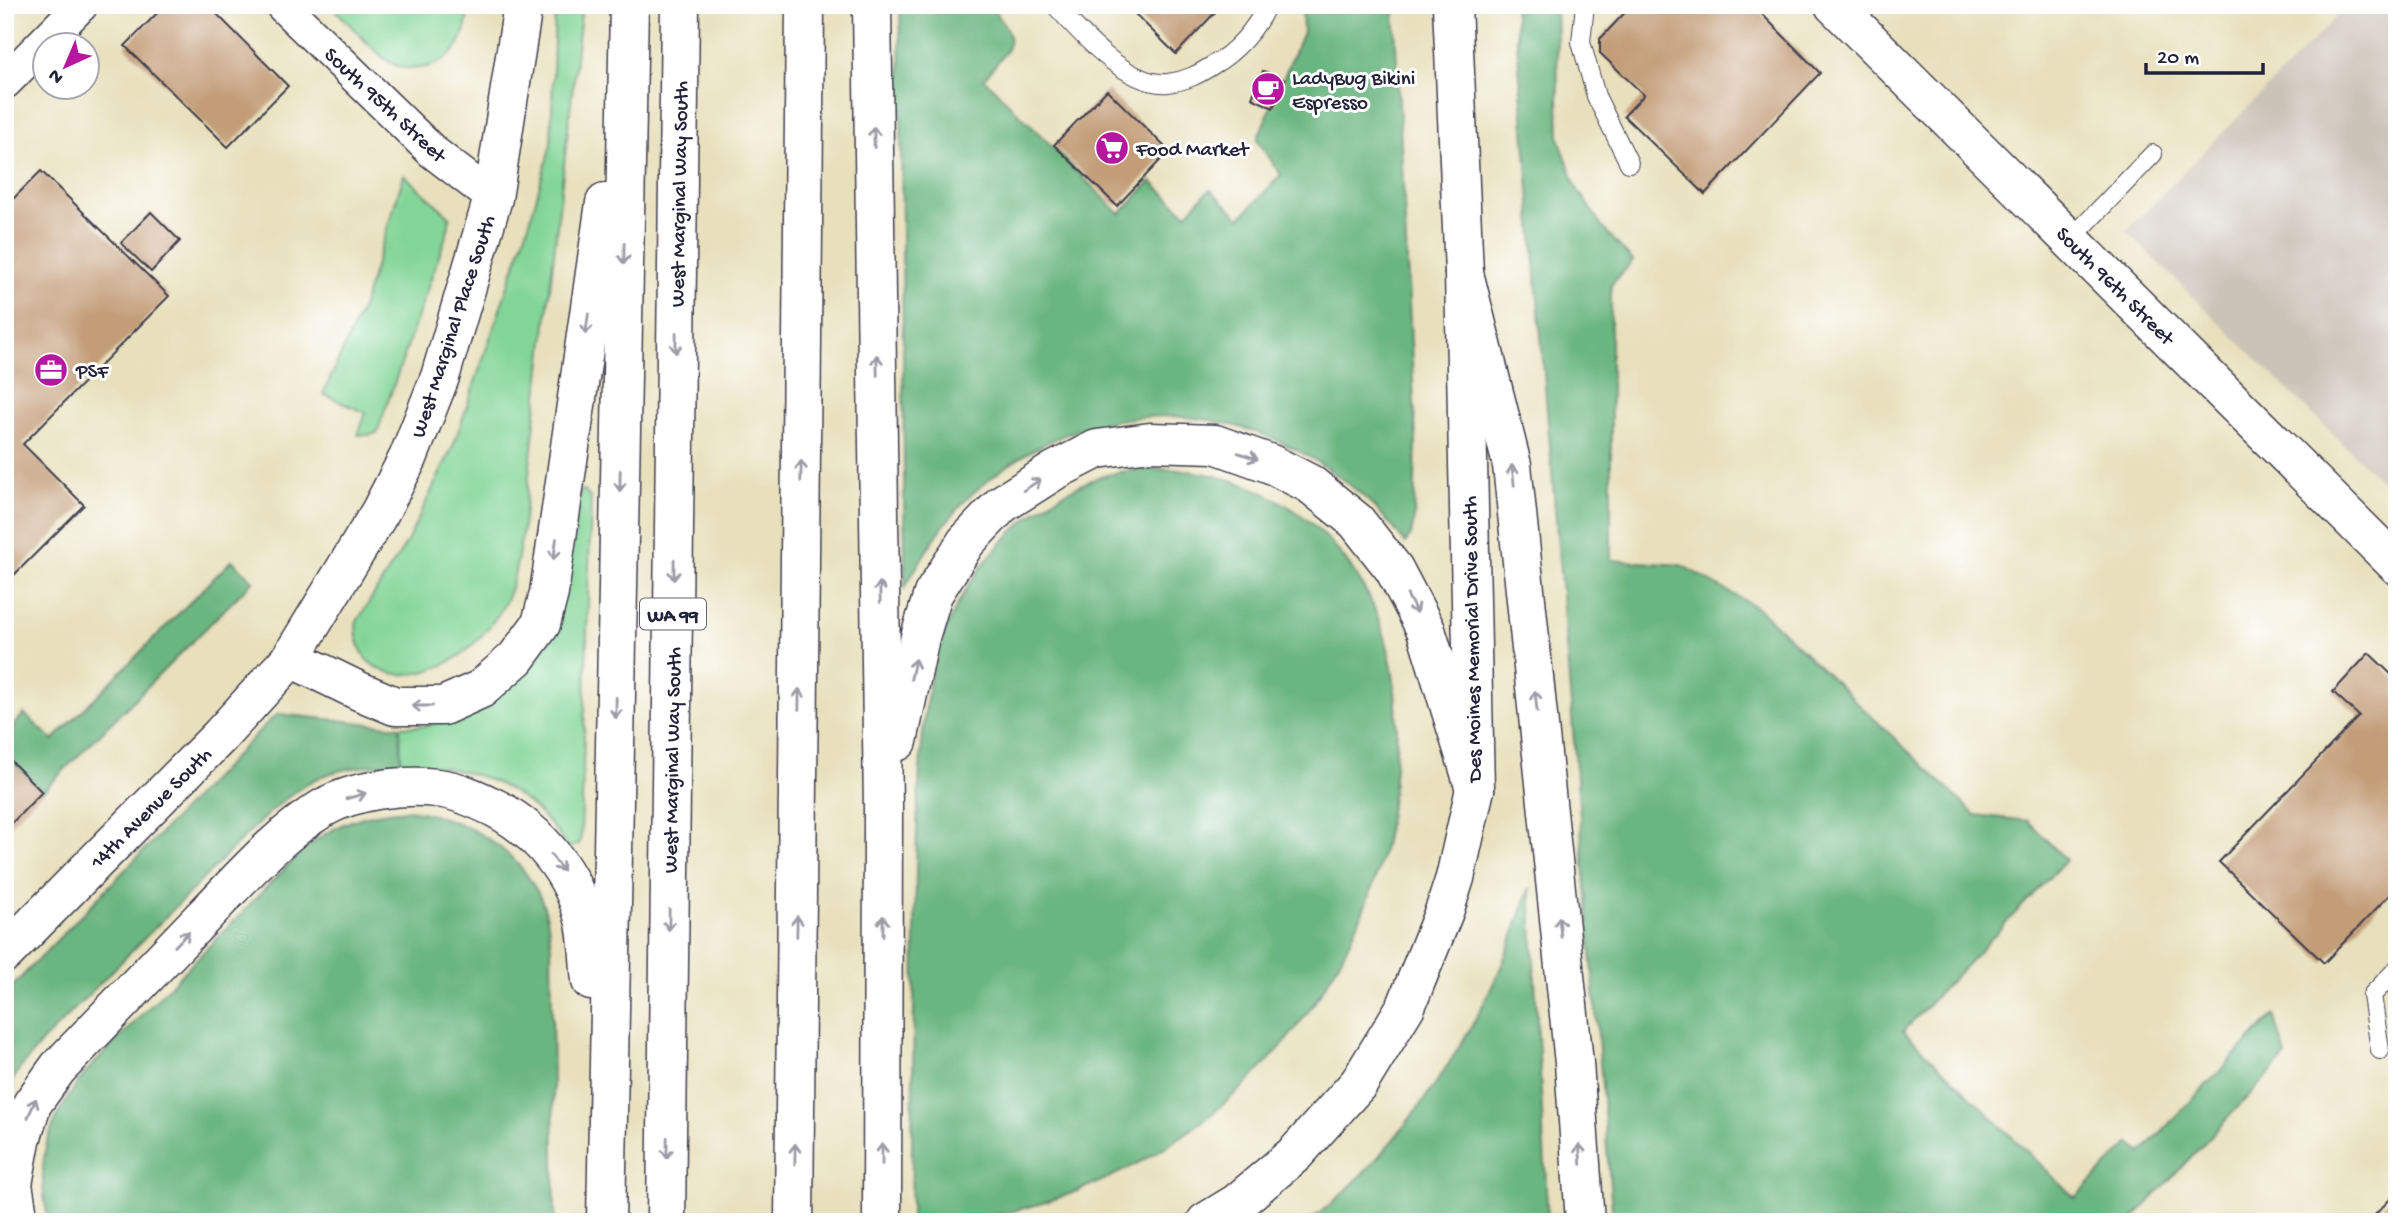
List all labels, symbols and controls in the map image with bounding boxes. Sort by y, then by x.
north arrow [32,32,102,102]
scale bar [2146,32,2264,76]
street label: South 95th Street [317,44,452,171]
text: 20 m [2157,47,2199,72]
text: N [44,63,69,88]
place label: LadyBug Bikini Espresso [1292,68,1415,117]
cafe icon: LadyBug Bikini Espresso [1249,70,1287,108]
street label: West Marginal Way South [667,81,696,308]
one-way arrow [867,126,881,149]
supermarket icon: Food Market [1093,129,1131,167]
place label: Food Market [1135,139,1251,164]
street label: West Marginal Place South [408,213,503,442]
street label: South 96th Street [2049,223,2180,354]
one-way arrow [618,242,631,265]
one-way arrow [581,312,594,335]
one-way arrow [669,331,683,354]
office icon: PSF [32,351,70,389]
one-way arrow [870,354,884,377]
place label: PSF [75,361,109,386]
one-way arrow [1237,450,1259,463]
one-way arrow [794,460,808,483]
one-way arrow [1506,464,1519,486]
one-way arrow [614,469,627,492]
one-way arrow [1022,478,1042,492]
street label: Des Moines Memorial Drive South [1460,496,1490,784]
one-way arrow [548,538,561,560]
one-way arrow [667,559,680,582]
one-way arrow [874,581,887,604]
one-way arrow [1406,593,1420,613]
road number: WA 99 [640,598,706,629]
street label: West Marginal Way South [660,647,689,874]
one-way arrow [907,658,921,681]
one-way arrow [792,687,806,710]
one-way arrow [1530,690,1543,713]
one-way arrow [610,697,623,720]
one-way arrow [411,699,434,713]
street label: 14th Avenue South [86,743,218,876]
one-way arrow [345,789,367,802]
one-way arrow [550,853,564,872]
one-way arrow [663,909,676,932]
one-way arrow [790,915,804,938]
one-way arrow [876,915,890,938]
one-way arrow [1553,916,1566,939]
one-way arrow [174,931,191,948]
one-way arrow [26,1098,39,1119]
one-way arrow [660,1136,674,1159]
one-way arrow [788,1142,801,1165]
one-way arrow [875,1142,889,1165]
one-way arrow [1573,1143,1586,1165]

